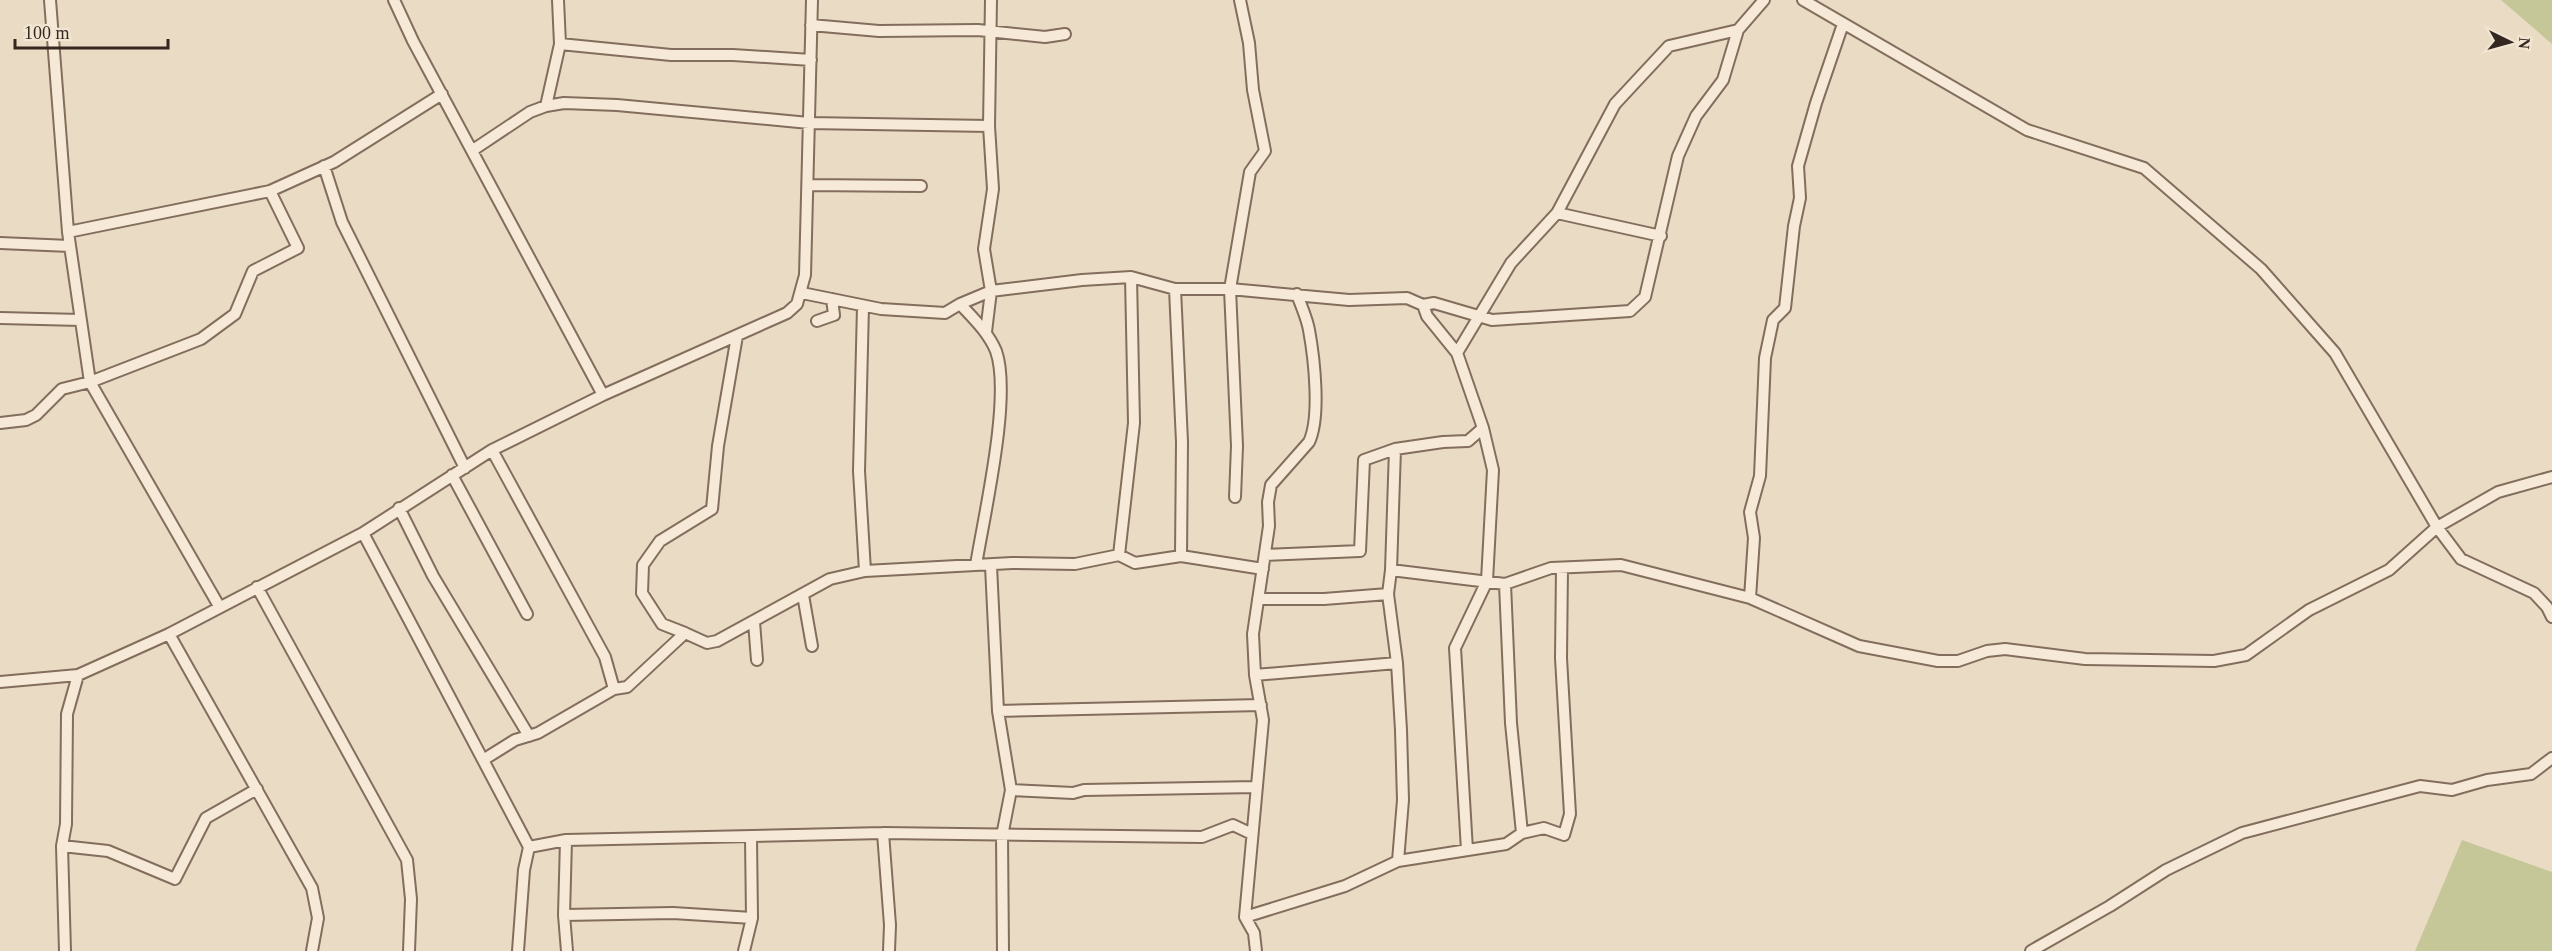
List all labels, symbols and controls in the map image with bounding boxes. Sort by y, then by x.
scale bar [15,12,168,50]
north arrow [2480,12,2540,72]
text: 100 m [24,23,70,43]
text: N [2515,37,2533,50]

